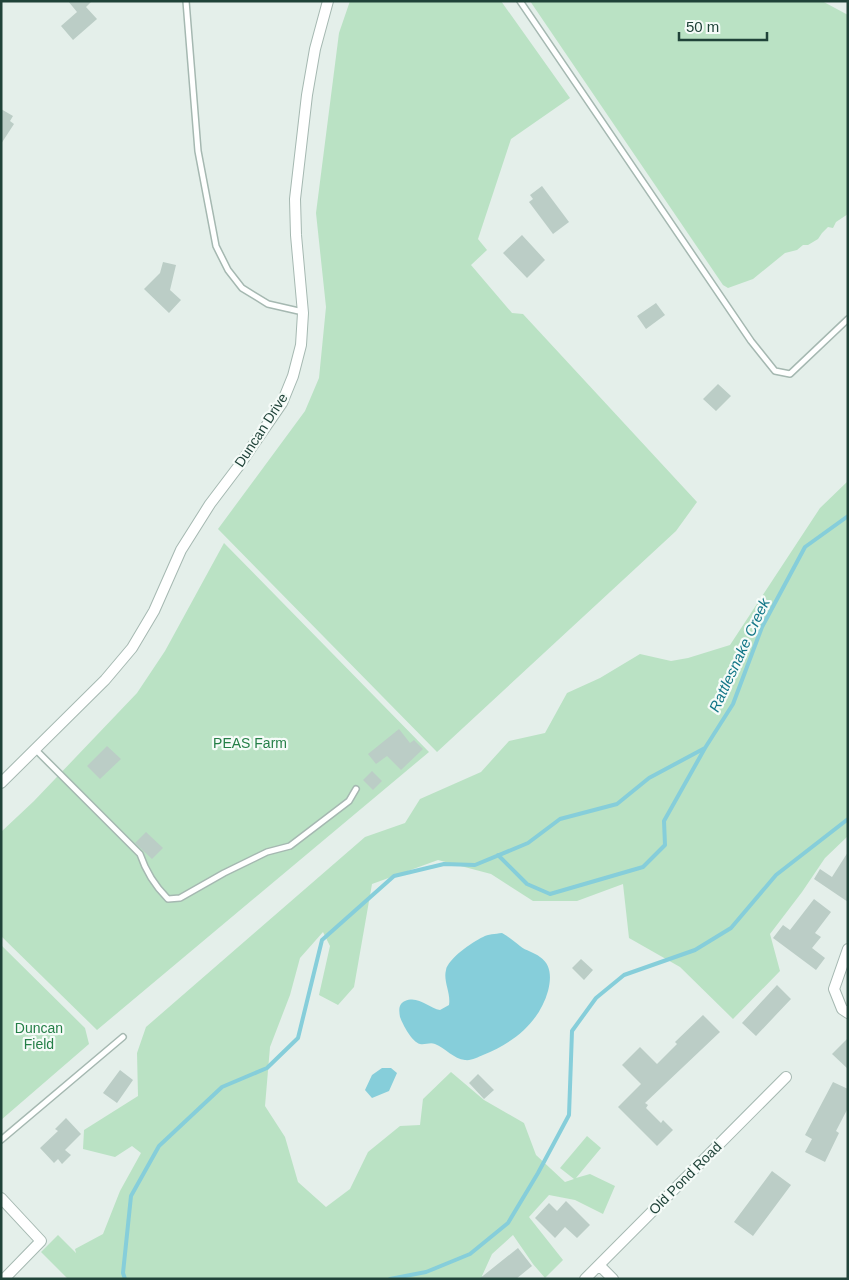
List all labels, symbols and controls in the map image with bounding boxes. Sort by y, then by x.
scale bar [679,10,766,42]
text: 50 m [686,18,719,35]
street label: Duncan Drive [231,390,291,470]
water label: Rattlesnake Creek [705,594,773,715]
park label: PEAS Farm [213,735,287,751]
park label: Duncan Field [15,1020,63,1052]
street label: Old Pond Road [645,1138,725,1218]

